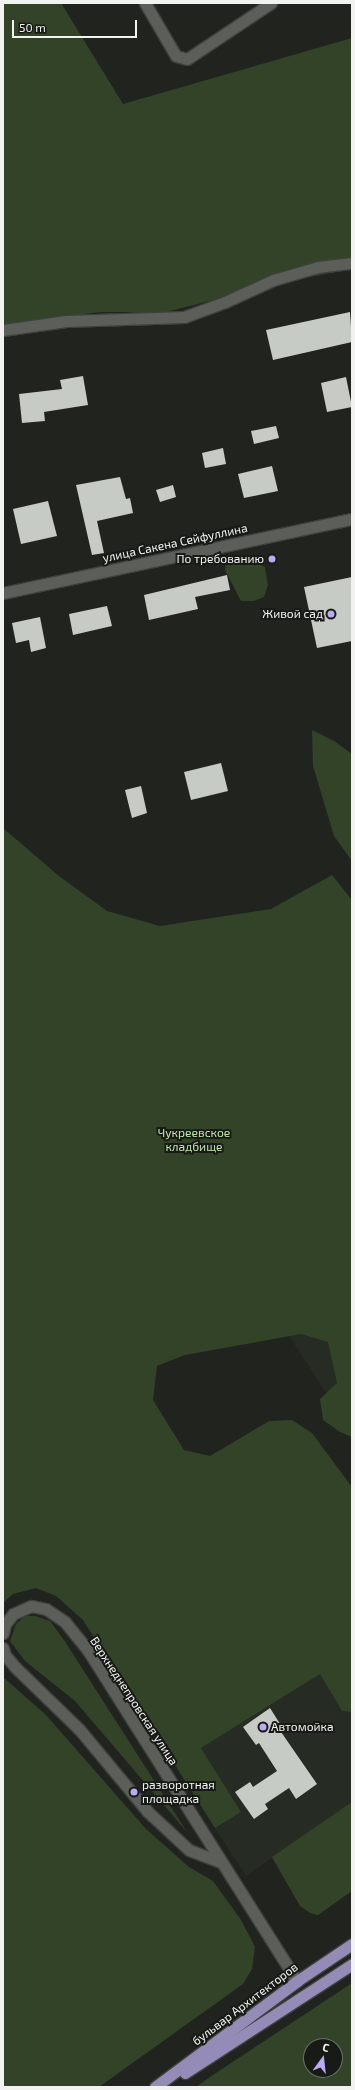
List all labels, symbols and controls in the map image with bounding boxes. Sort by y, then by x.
scale bar [14,12,139,38]
text: 50 m [19,20,46,34]
street label: улица Сакена Сейфуллина [101,521,249,565]
place label: По требованию [177,552,264,566]
marker: По требованию [267,554,277,564]
place label: Живой сад [262,607,323,621]
marker: Живой сад [326,609,336,619]
park label: Чукреевское кладбище [158,1126,230,1154]
street label: Верхнеднепровская улица [87,1634,181,1768]
place label: Автомойка [271,1720,334,1734]
marker: Автомойка [258,1722,268,1732]
place label: разворотная площадка [142,1778,215,1806]
marker: разворотная площадка [129,1787,139,1797]
street label: бульвар Архитекторов [189,1960,301,2048]
north arrow [303,2038,343,2078]
text: С [321,2040,331,2054]

